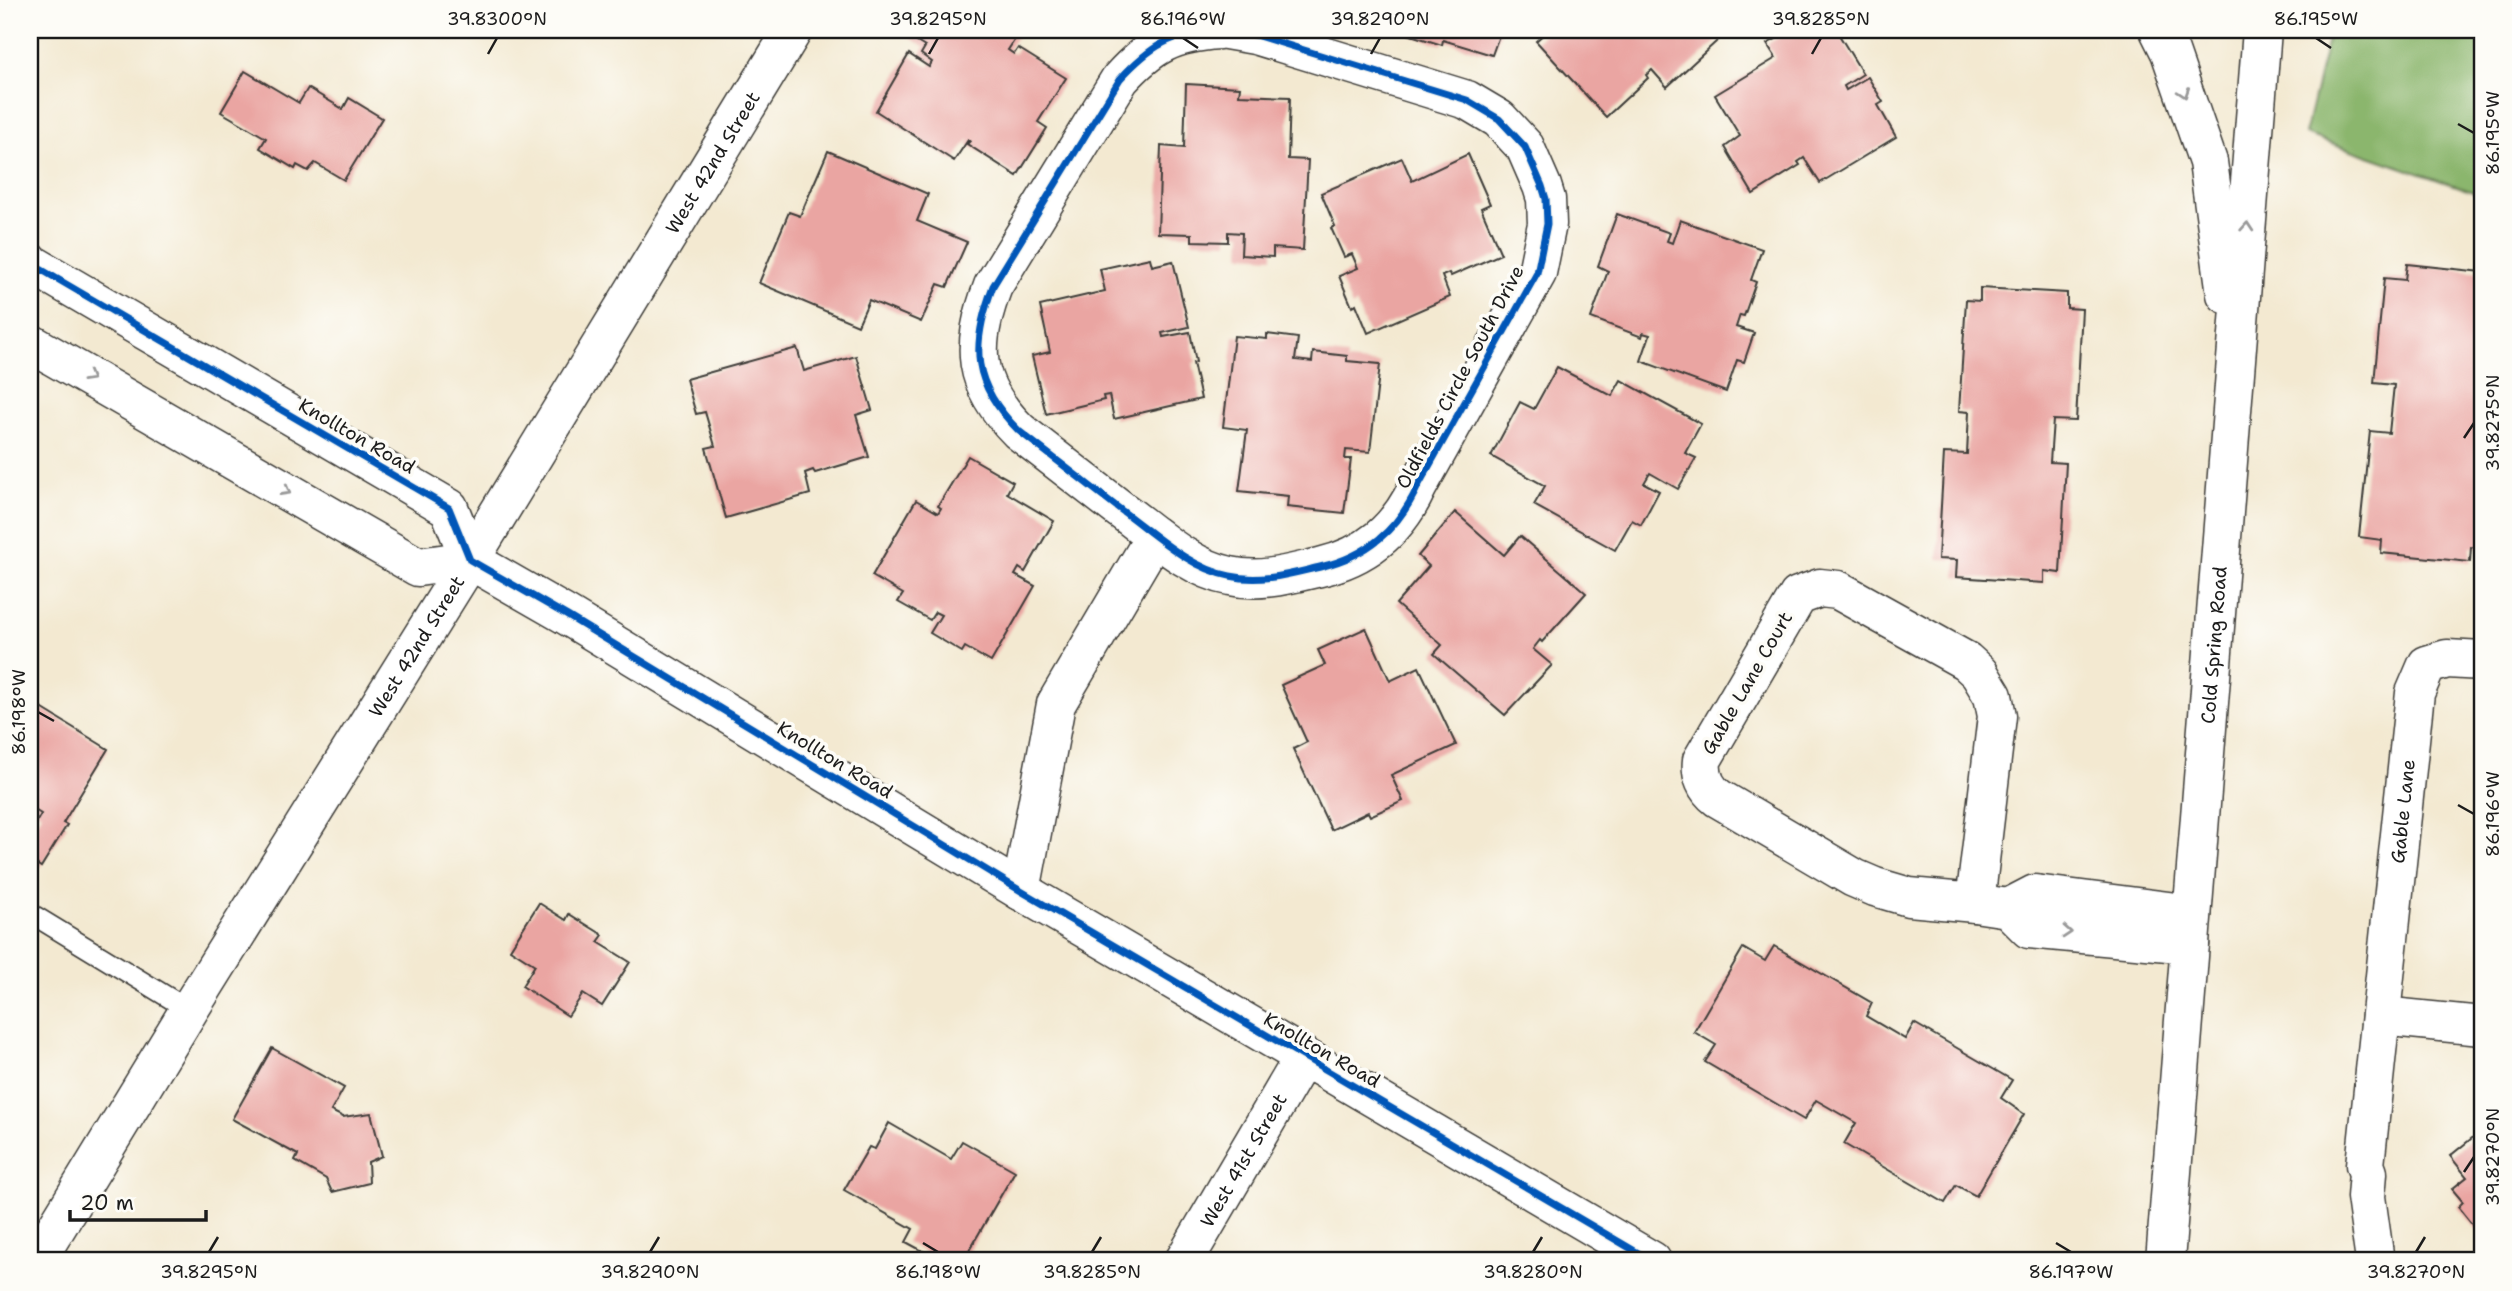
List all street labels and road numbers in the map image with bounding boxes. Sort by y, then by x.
street label: West 42nd Street [659,87,765,238]
street label: Oldfields Circle South Drive [1390,261,1530,493]
street label: Knollton Road [294,392,420,480]
street label: Cold Spring Road [2195,565,2232,725]
street label: West 42nd Street [363,571,470,722]
street label: Gable Lane Court [1696,607,1798,759]
street label: Knollton Road [772,716,898,804]
street label: Gable Lane [2385,758,2420,865]
street label: Knollton Road [1259,1006,1385,1094]
street label: West 41st Street [1194,1089,1292,1232]

